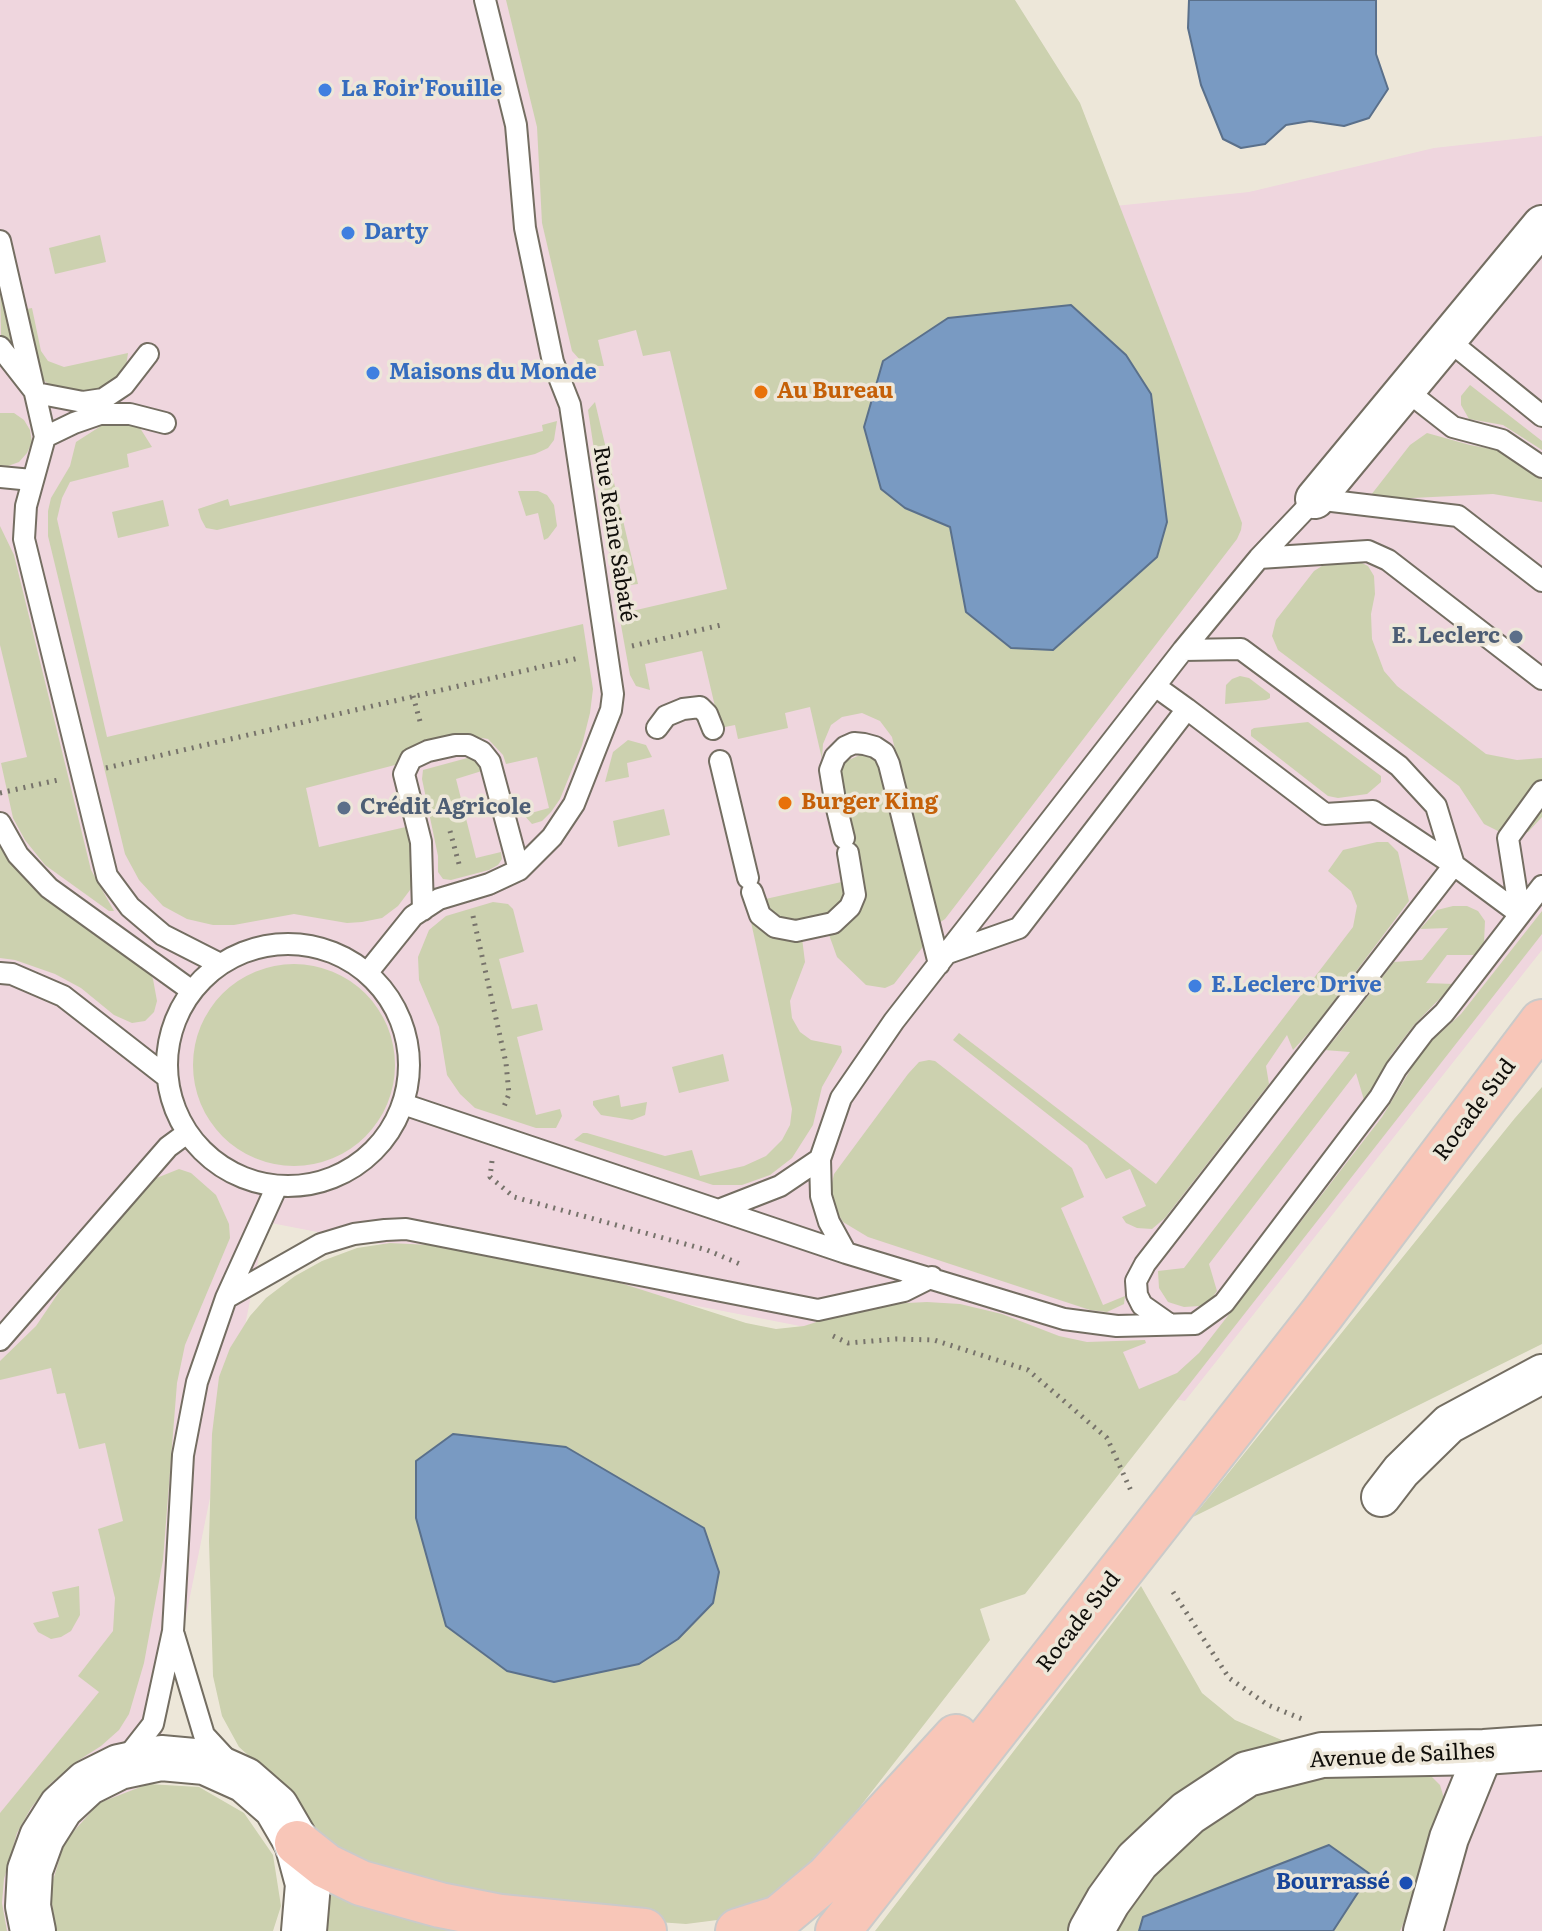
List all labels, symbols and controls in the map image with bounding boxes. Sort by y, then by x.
place label: La Foir'Fouille [341,77,502,103]
marker: La Foir'Fouille [316,81,334,99]
place label: Darty [364,220,428,246]
marker: Darty [339,224,357,242]
place label: Maisons du Monde [389,360,597,386]
marker: Maisons du Monde [364,364,382,382]
place label: Au Bureau [777,379,893,405]
marker: Au Bureau [752,383,770,401]
street label: Rue Reine Sabaté [587,444,641,624]
place label: E. Leclerc [1391,624,1500,650]
marker: E. Leclerc [1507,628,1525,646]
place label: Burger King [801,790,938,816]
marker: Burger King [776,794,794,812]
place label: Crédit Agricole [360,795,531,821]
marker: Crédit Agricole [335,799,353,817]
place label: E.Leclerc Drive [1211,973,1382,999]
marker: E.Leclerc Drive [1186,977,1204,995]
street label: Rocade Sud [1428,1054,1522,1166]
street label: Rocade Sud [1032,1566,1126,1678]
street label: Avenue de Sailhes [1309,1738,1495,1774]
place label: Bourrassé [1276,1870,1390,1896]
marker: Bourrassé [1397,1874,1415,1892]

